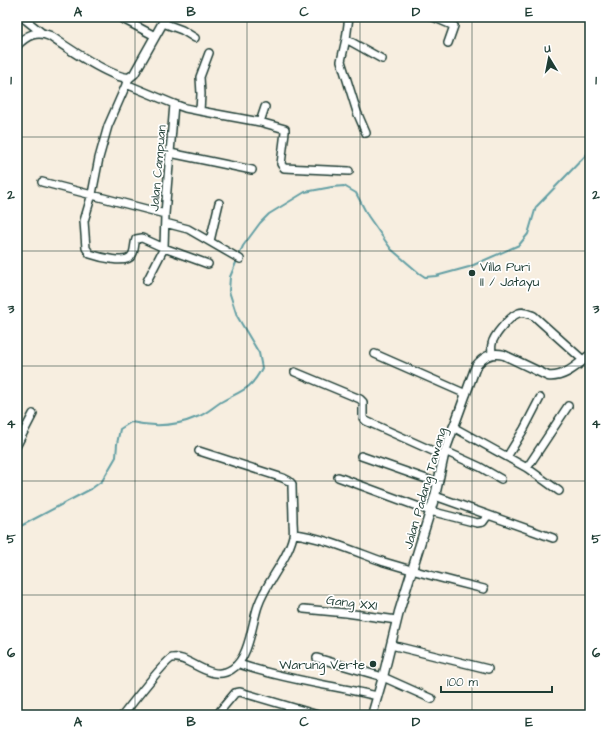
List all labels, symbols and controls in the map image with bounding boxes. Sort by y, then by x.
text: A [74,3,83,21]
text: B [186,3,196,21]
text: C [299,3,309,21]
text: D [412,3,421,21]
text: E [525,3,533,21]
north arrow [529,38,569,78]
text: U [542,41,552,57]
text: 1 [10,71,12,89]
text: 1 [595,71,597,89]
street label: Jalan Campuan [145,124,171,212]
text: 2 [6,186,15,204]
text: 2 [591,186,600,204]
place label: Villa Puri II / Jatayu [480,258,540,292]
marker: Villa Puri II / Jatayu [467,268,477,278]
text: 3 [7,300,15,318]
text: 3 [592,300,600,318]
text: 4 [7,415,16,433]
text: 4 [592,415,601,433]
street label: Jalan Padang Tawang [399,425,452,551]
text: 5 [6,530,16,548]
text: 5 [591,530,601,548]
street label: Gang XXI [325,591,379,616]
text: 6 [7,644,16,662]
text: 6 [592,644,601,662]
place label: Warung Verte [279,656,365,675]
marker: Warung Verte [368,659,378,669]
scale bar [441,668,552,694]
text: 100 m [447,674,478,691]
text: A [74,713,83,731]
text: B [186,713,196,731]
text: C [299,713,309,731]
text: D [412,713,421,731]
text: E [525,713,533,731]

